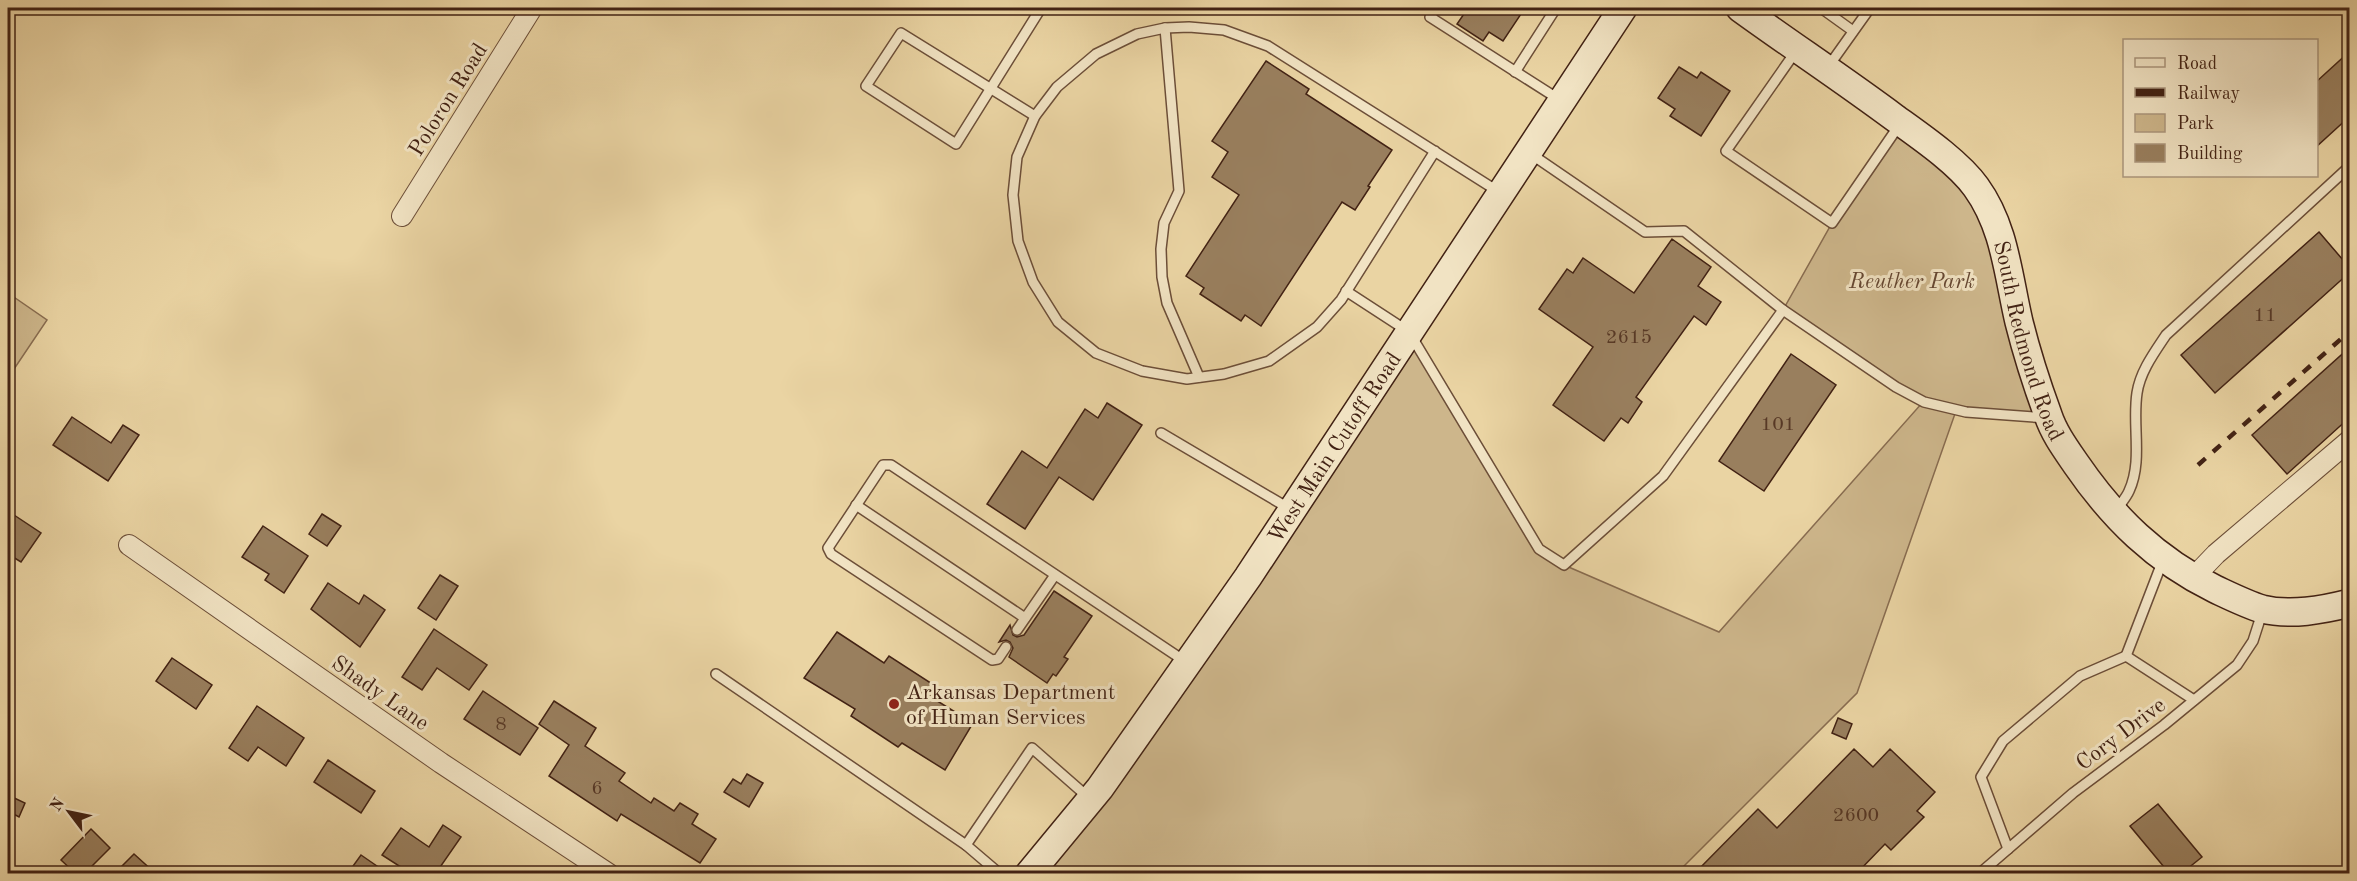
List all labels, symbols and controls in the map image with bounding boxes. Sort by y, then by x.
legend [2123,39,2318,177]
street label: Poloron Road [405,40,492,160]
text: Road [2177,55,2217,73]
text: Railway [2177,85,2240,103]
text: Park [2177,115,2214,133]
text: Building [2177,145,2243,163]
street label: South Redmond Road [1989,239,2067,445]
park label: Reuther Park [1848,271,1975,293]
house number: 11 [2253,306,2277,326]
house number: 2615 [1606,328,1652,348]
street label: West Main Cutoff Road [1265,349,1406,547]
house number: 101 [1761,415,1795,435]
street label: Shady Lane [327,652,433,735]
place label: Arkansas Department of Human Services [906,682,1116,729]
street label: Cory Drive [2073,694,2170,775]
marker: Arkansas Department of Human Services [887,697,901,711]
house number: 8 [495,715,507,735]
house number: 6 [591,779,603,799]
north arrow [39,782,99,842]
text: N [48,795,68,815]
house number: 2600 [1833,806,1879,826]

